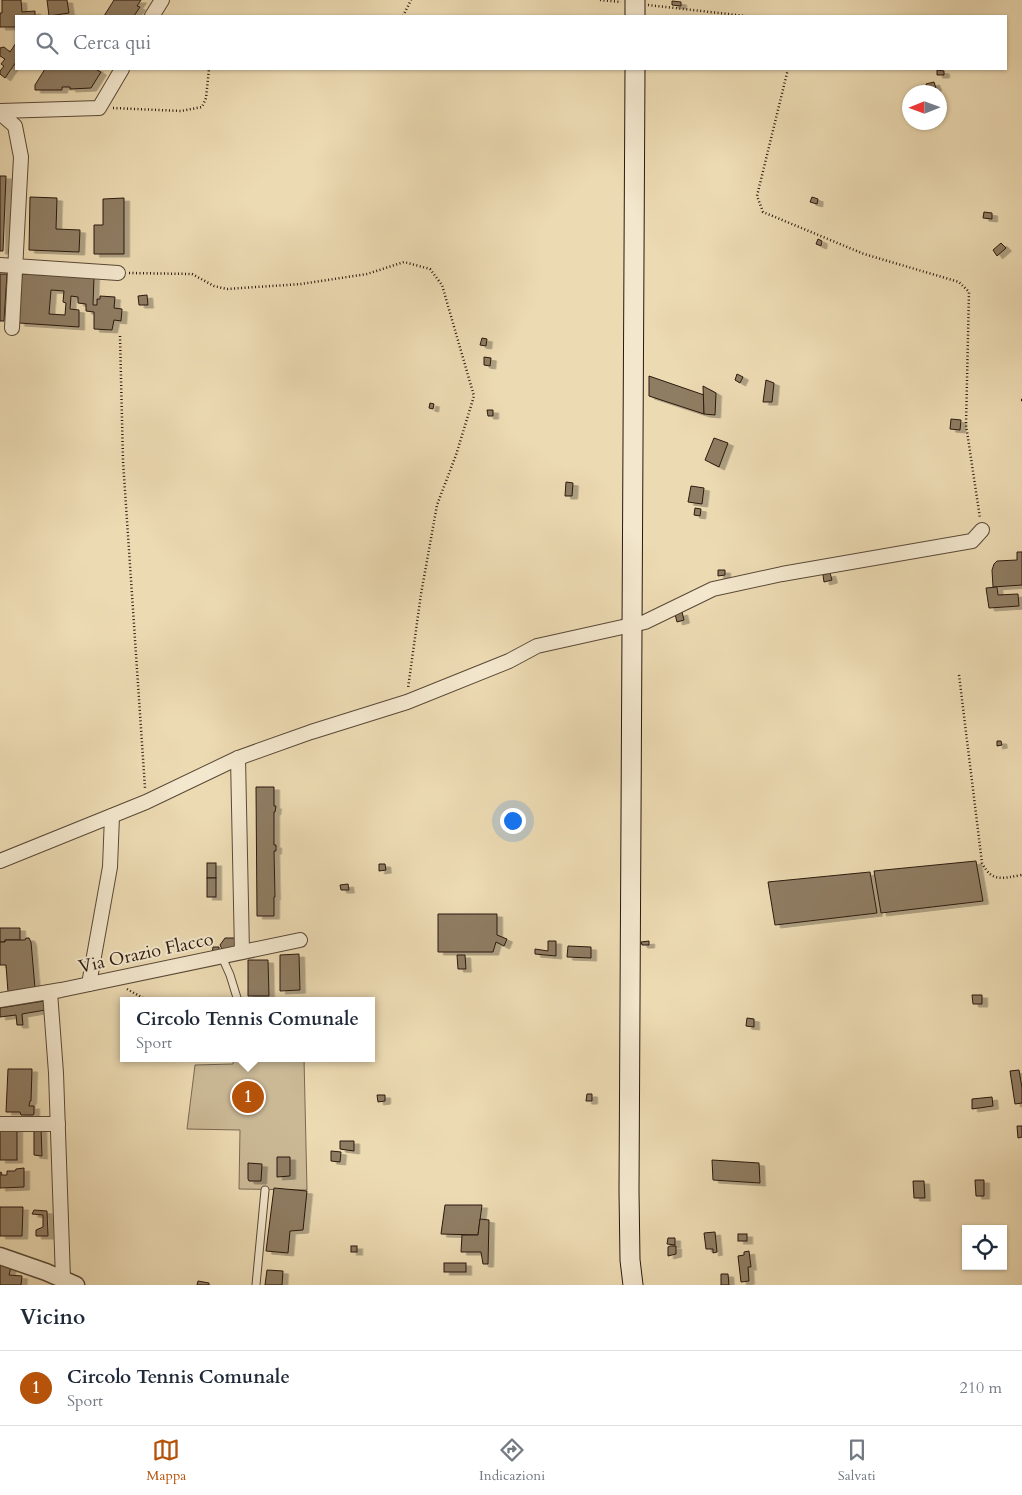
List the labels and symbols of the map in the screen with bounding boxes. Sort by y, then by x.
north arrow [902,85,947,130]
your location [500,808,526,834]
street label: Via Orazio Flacco [76,926,216,979]
pin: 1 [232,1078,264,1116]

